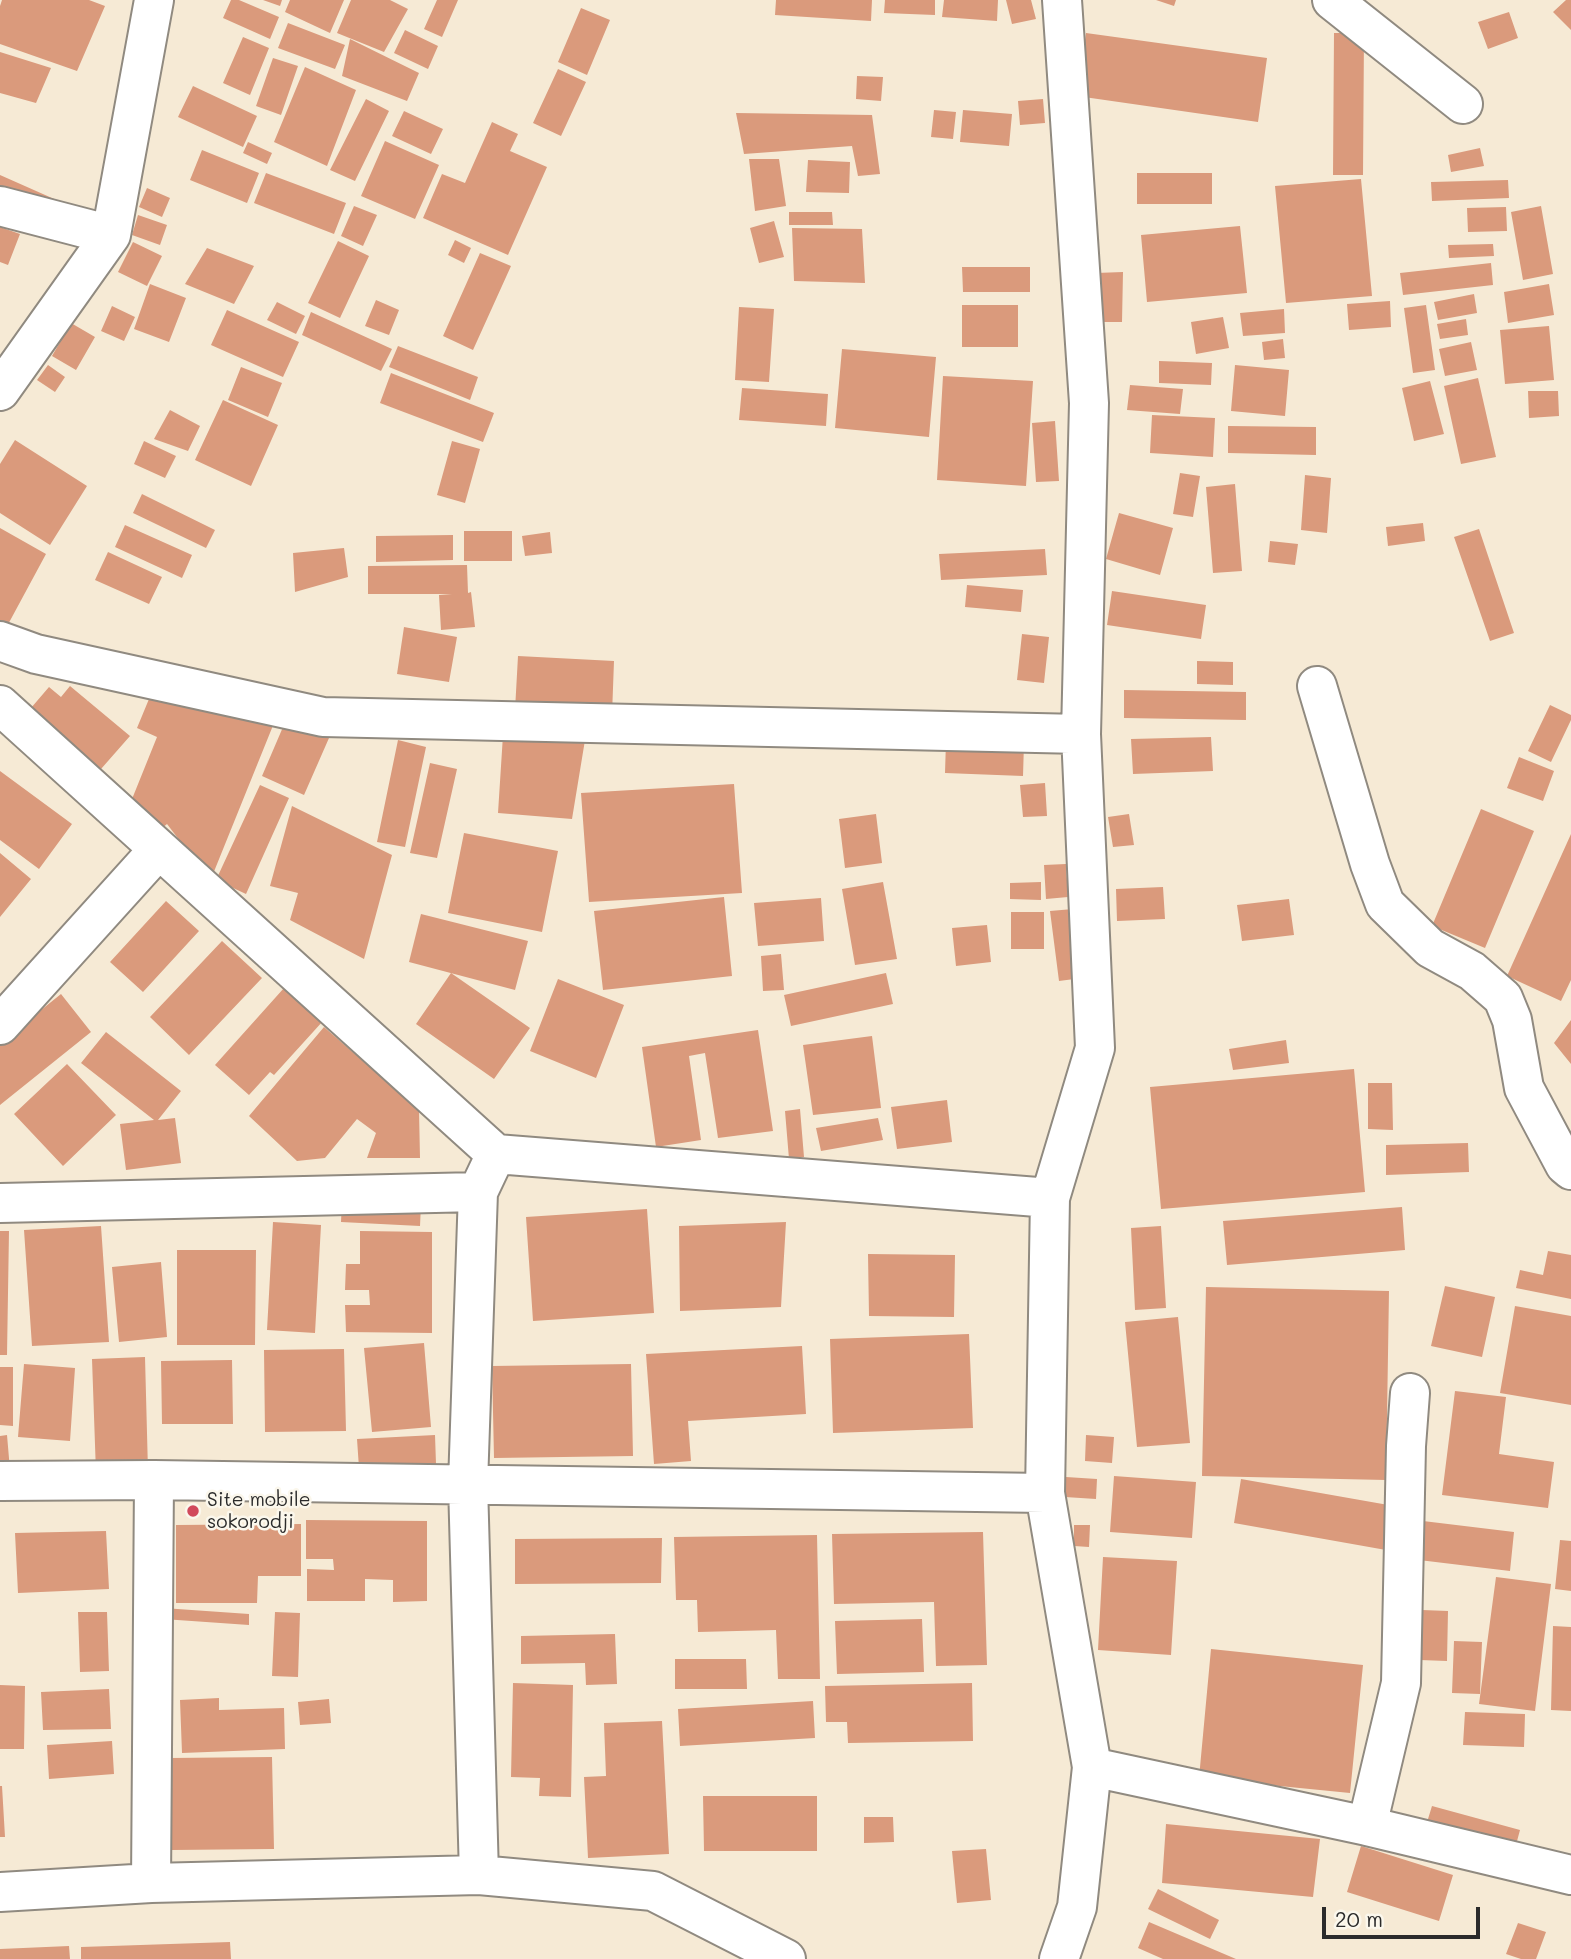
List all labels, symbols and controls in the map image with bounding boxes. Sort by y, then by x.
place label: Site mobile sokorodji [207,1489,311,1533]
marker: Site mobile sokorodji [185,1503,201,1519]
scale bar [1326,1892,1484,1936]
text: 20 m [1335,1905,1383,1932]

